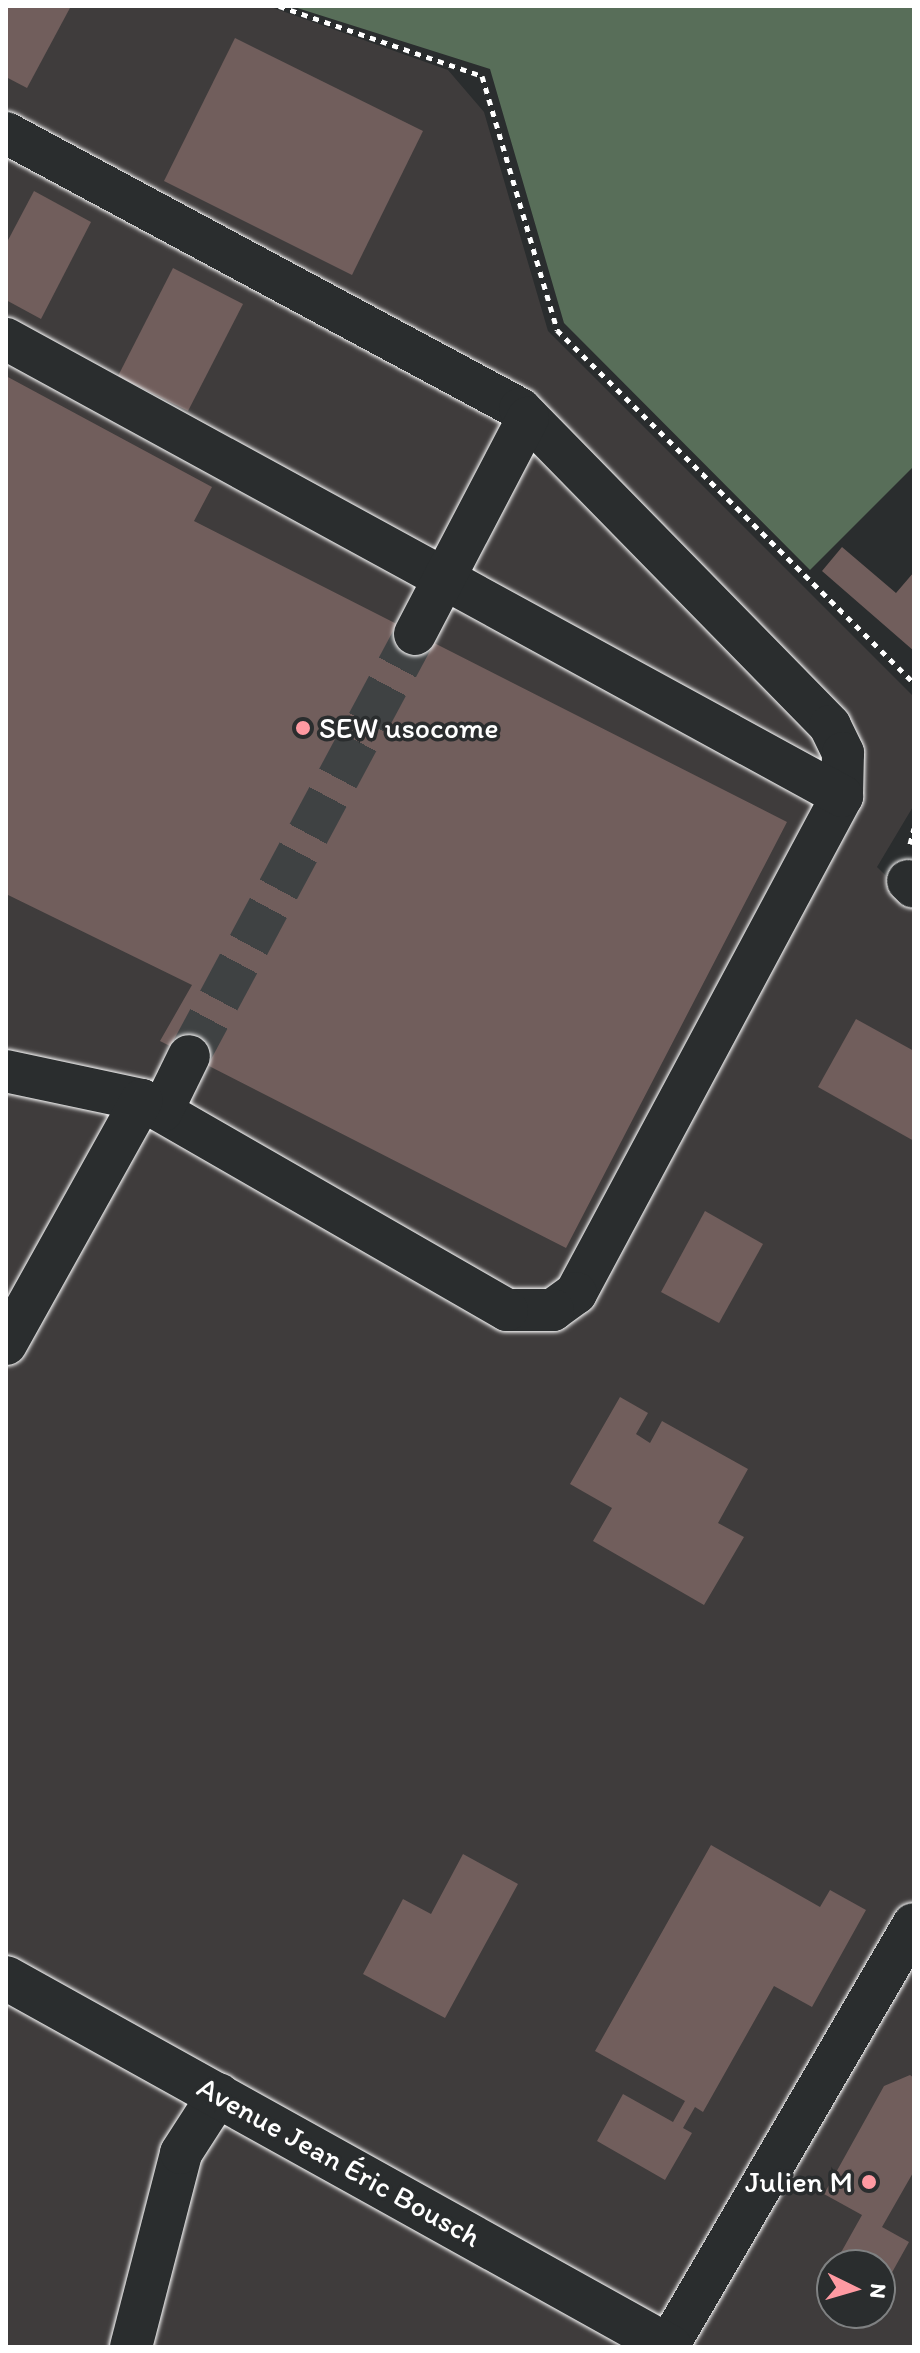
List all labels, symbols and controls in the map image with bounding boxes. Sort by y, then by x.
place label: SEW usocome [319,710,498,746]
marker: SEW usocome [294,719,312,737]
street label: Avenue Jean Éric Bousch [191,2069,487,2255]
place label: Julien M [745,2164,853,2200]
marker: Julien M [860,2173,878,2191]
north arrow [816,2249,896,2329]
text: N [864,2282,893,2300]

